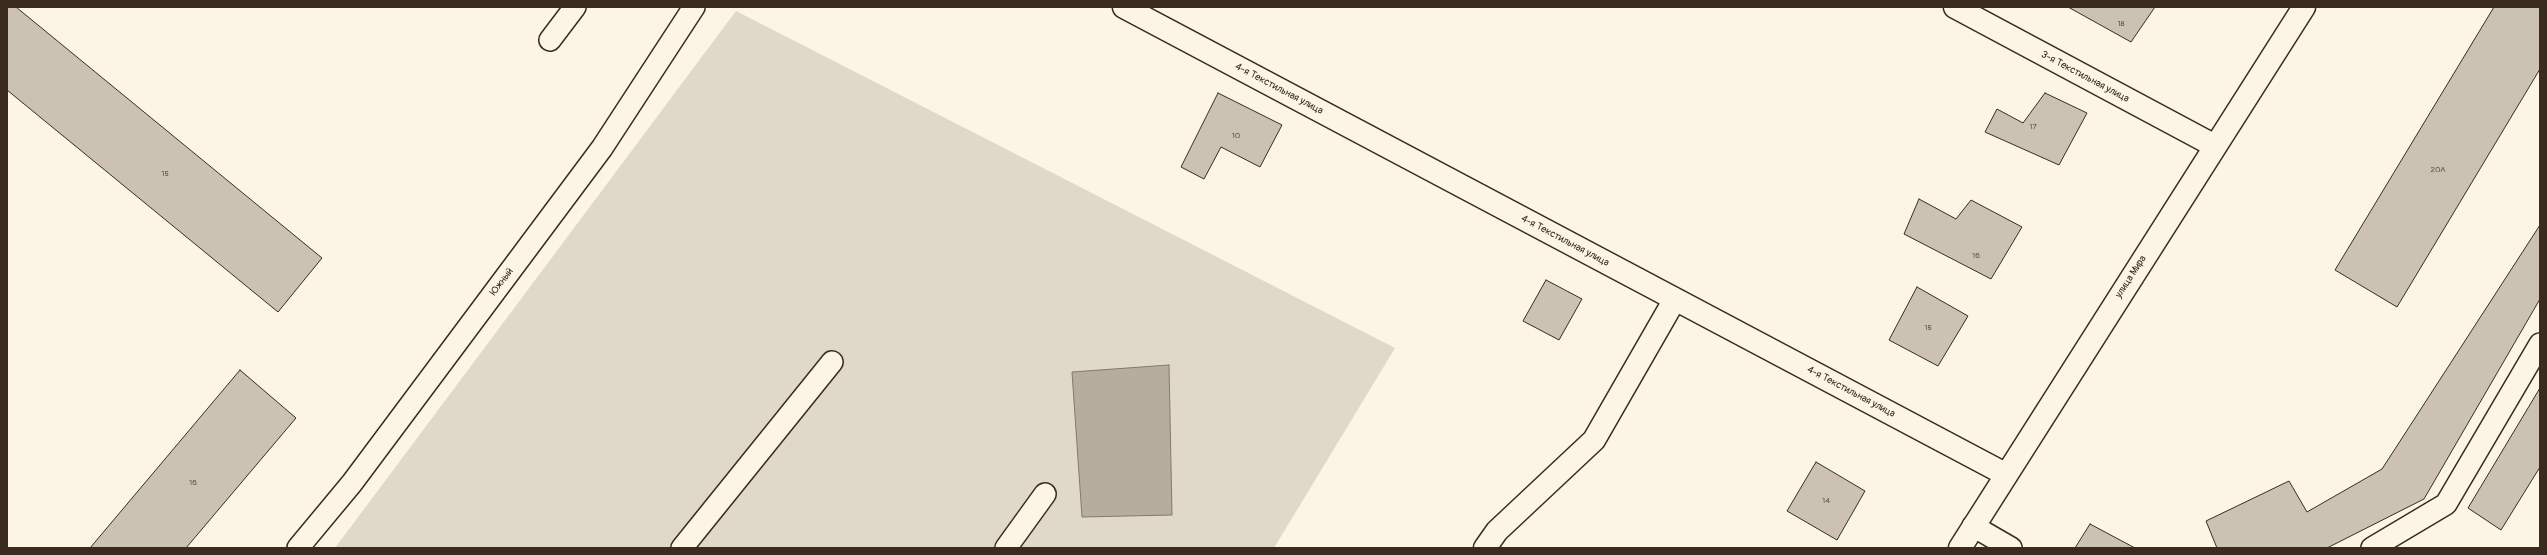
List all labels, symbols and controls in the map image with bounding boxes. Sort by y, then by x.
house number: 18 [2117,19,2125,29]
street label: 3-я Текстильная улица [2039,49,2131,105]
street label: 4-я Текстильная улица [1233,61,1325,117]
house number: 17 [2029,122,2037,132]
house number: 10 [1232,131,1240,141]
house number: 20А [2430,165,2446,175]
house number: 15 [161,169,169,179]
street label: 4-я Текстильная улица [1519,213,1611,269]
house number: 16 [1972,251,1980,261]
street label: улица Мира [2113,254,2149,300]
street label: Южный [488,266,516,298]
house number: 15 [1924,323,1932,333]
street label: 4-я Текстильная улица [1805,364,1897,420]
house number: 16 [189,478,197,488]
house number: 14 [1822,496,1830,506]

